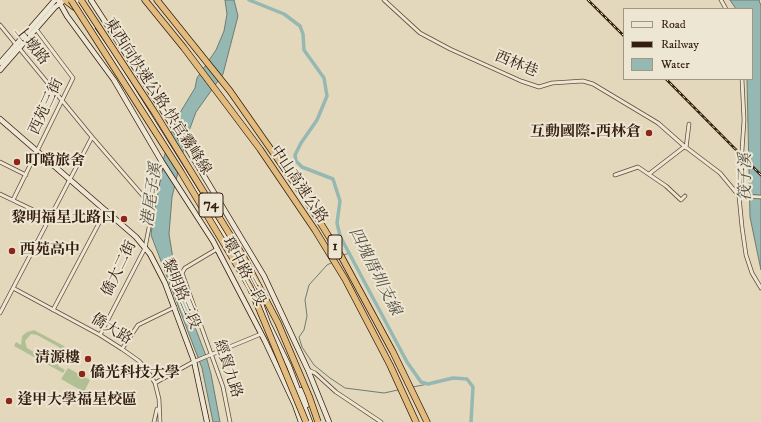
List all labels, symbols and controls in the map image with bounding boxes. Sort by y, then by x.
legend [623,8,753,80]
street label: 東西向快速公路 快官霧峰線 [100,15,214,179]
text: Road [661,17,686,32]
street label: 上墩路 [10,23,52,69]
text: Railway [661,37,699,52]
street label: 西林巷 [492,48,540,82]
text: Water [661,57,690,72]
street label: 西苑三街 [26,76,68,138]
place label: 互動國際-西林倉 [530,124,641,142]
marker: 互動國際-西林倉 [644,128,654,138]
street label: 中山高速公路 [265,143,331,227]
place label: 叮噹旅舍 [25,153,85,171]
water label: 筏子溪 [737,153,757,201]
marker: 叮噹旅舍 [12,157,22,167]
water label: 港尾子溪 [139,162,167,228]
road number: 74 [199,193,223,217]
place label: 黎明福星北路口 [11,210,116,228]
marker: 黎明福星北路口 [119,214,129,224]
water label: 四塊厝圳支線 [344,225,404,319]
street label: 環中路二段 [217,235,269,309]
road number: 1 [328,235,342,259]
street label: 僑大二街 [99,238,141,300]
place label: 西苑高中 [20,242,80,260]
marker: 西苑高中 [7,246,17,256]
street label: 黎明路三段 [157,256,203,332]
street label: 僑大路 [87,311,135,349]
street label: 經貿九路 [209,338,245,400]
place label: 清源樓 [35,350,80,368]
marker: 清源樓 [83,354,93,364]
place label: 僑光科技大學 [90,365,180,383]
marker: 僑光科技大學 [77,369,87,379]
place label: 逢甲大學福星校區 [17,392,137,410]
marker: 逢甲大學福星校區 [4,396,14,406]

